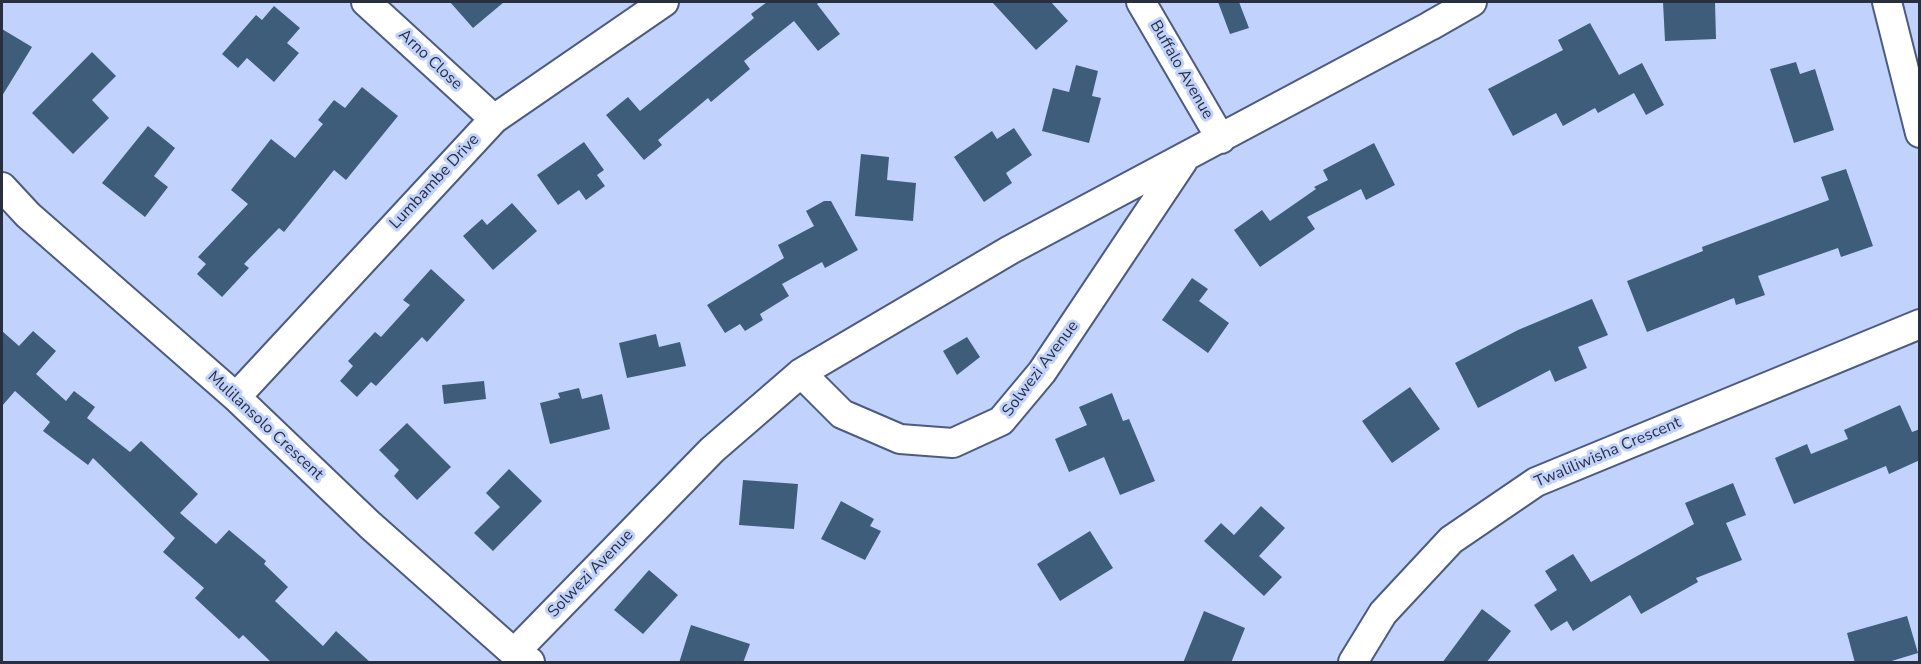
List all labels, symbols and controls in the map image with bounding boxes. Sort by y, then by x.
street label: Buffalo Avenue [1145,17,1217,123]
street label: Arno Close [394,26,466,94]
street label: Lumbambe Drive [386,131,484,233]
street label: Solwezi Avenue [999,317,1083,421]
street label: Mulilansolo Crescent [203,368,327,484]
street label: Twaliliwisha Crescent [1532,414,1684,492]
street label: Solwezi Avenue [544,526,638,622]

